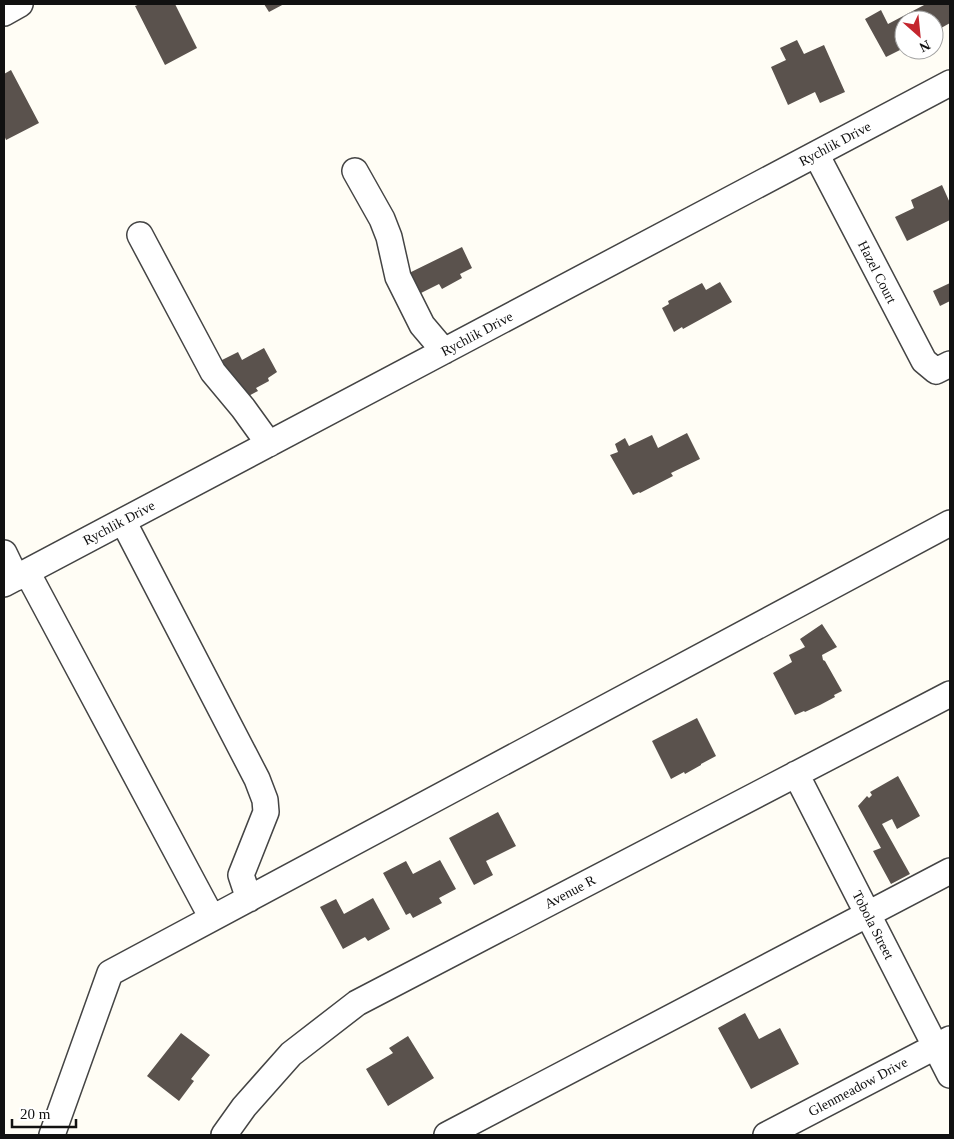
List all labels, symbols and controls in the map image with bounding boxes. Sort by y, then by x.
north arrow [894,10,944,60]
text: N [917,37,933,55]
street label: Rychlik Drive [797,119,873,169]
street label: Hazel Court [855,238,899,306]
street label: Rychlik Drive [439,309,515,359]
street label: Rychlik Drive [81,498,157,548]
street label: Avenue R [542,872,599,912]
street label: Tobola Street [849,888,897,962]
street label: Glenmeadow Drive [806,1055,910,1119]
scale bar [12,1096,76,1128]
text: 20 m [20,1106,51,1122]

